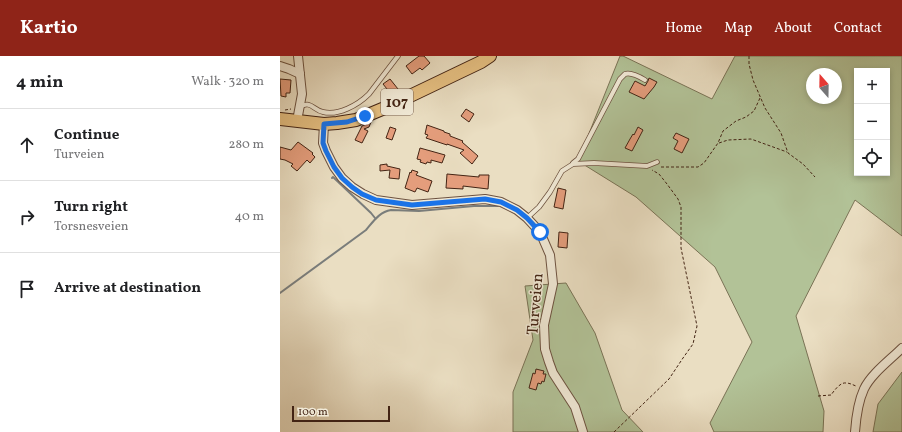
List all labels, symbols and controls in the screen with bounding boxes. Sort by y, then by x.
text: Kartio [20,15,78,41]
text: Home [665,19,702,38]
text: Map [724,19,752,38]
text: About [774,19,812,38]
text: Contact [834,19,882,38]
north arrow [806,68,842,104]
map controls [854,68,890,176]
button: + [854,68,890,104]
text: 4 min [16,71,63,94]
text: Walk · 320 m [191,73,264,91]
road number: 107 [381,89,413,115]
button: − [854,104,890,140]
route end [356,107,374,125]
text: Continue [54,125,119,146]
icon: ahead [16,134,38,156]
text: 280 m [228,136,264,154]
button: locate [854,140,890,176]
text: Turveien [54,146,104,164]
text: Turn right [54,197,128,218]
icon: right [16,206,38,228]
text: 40 m [235,208,264,226]
text: Torsnesveien [54,218,129,236]
route start [531,223,549,241]
street label: Turveien [522,272,550,336]
icon: arrive [16,278,38,300]
text: Arrive at destination [54,278,201,299]
scale bar [292,404,390,423]
text: 100 m [298,405,328,420]

